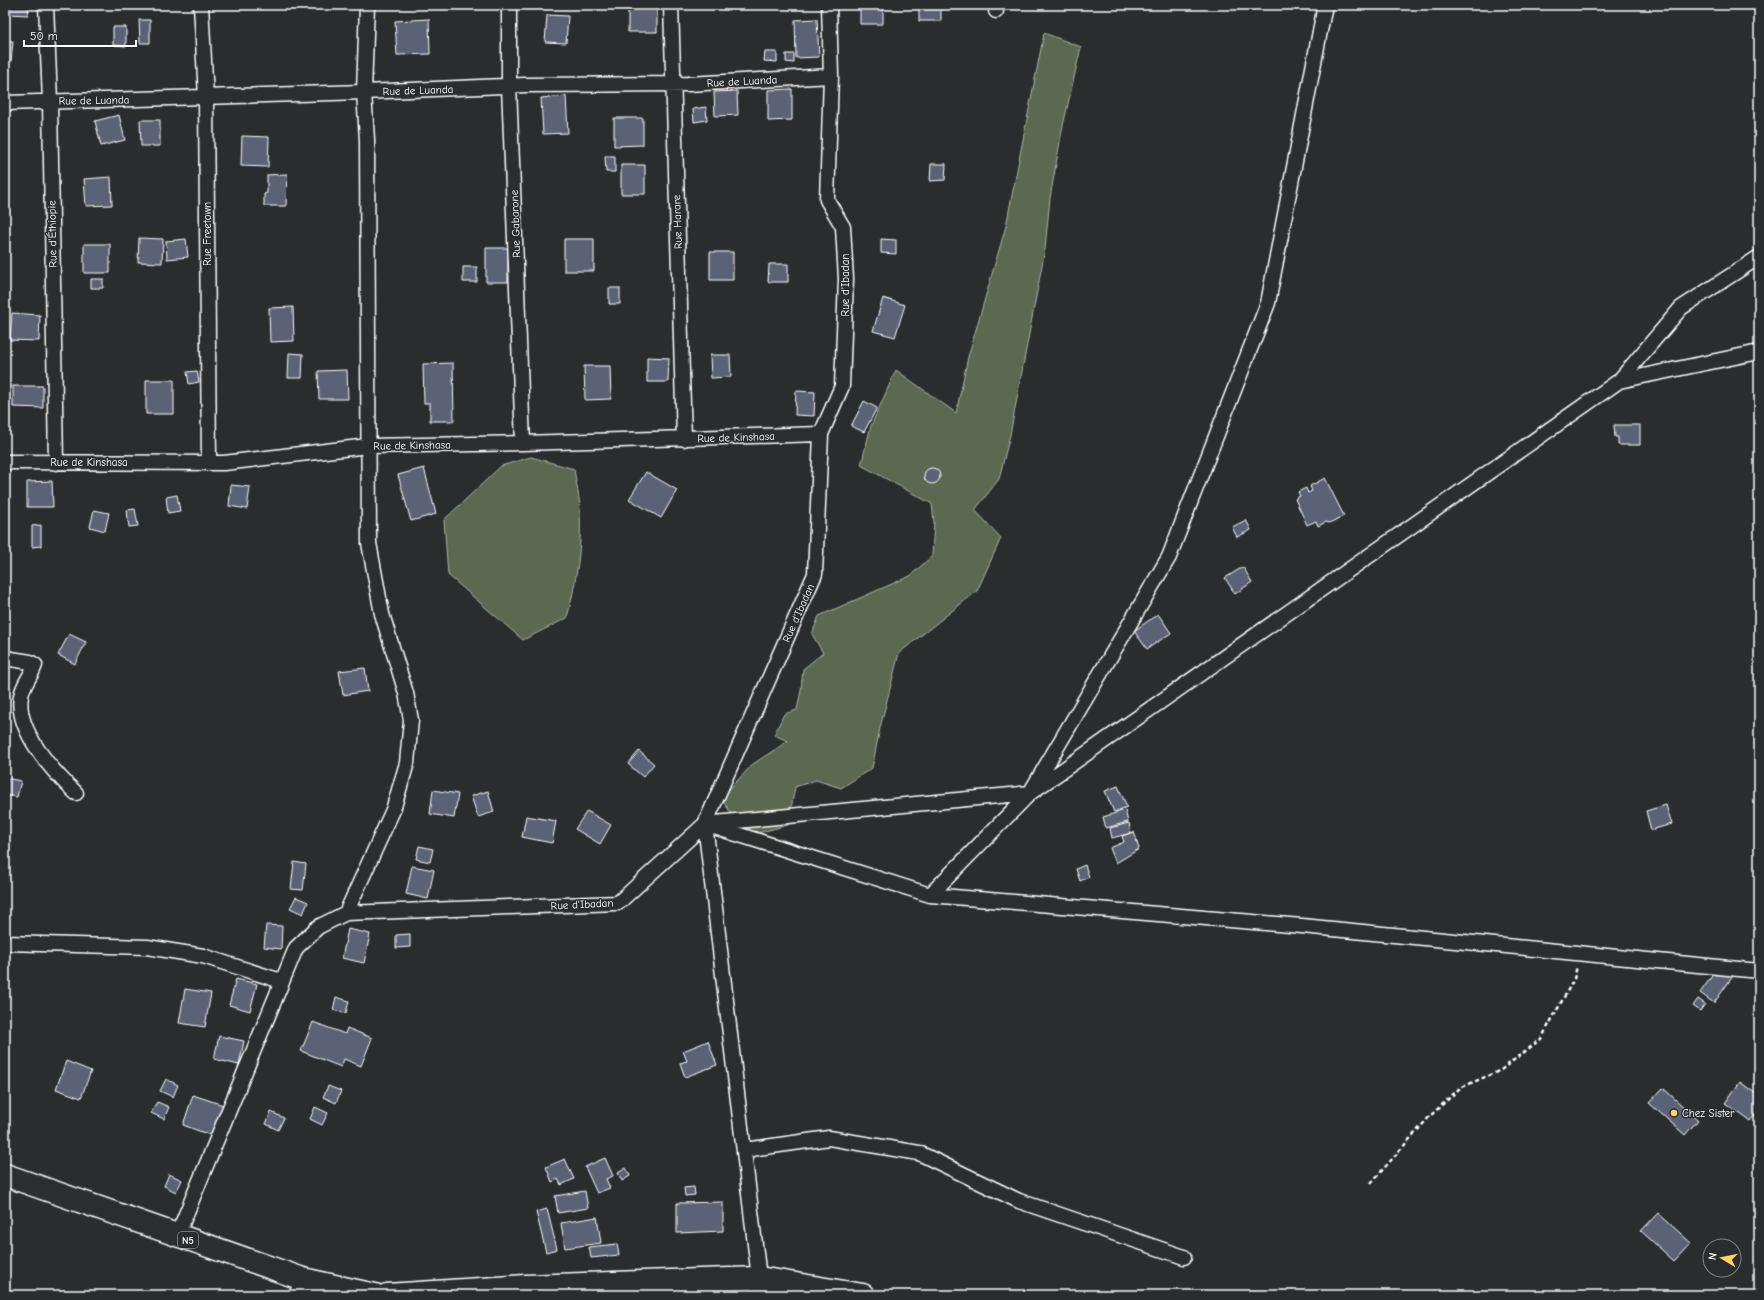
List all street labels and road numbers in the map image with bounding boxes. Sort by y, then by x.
street label: Rue de Luanda [706,73,778,90]
street label: Rue de Luanda [382,83,454,98]
street label: Rue de Luanda [59,93,129,108]
street label: Rue Gabarone [508,189,523,258]
street label: Rue Harare [670,194,685,249]
street label: Rue d'Éthiopie [44,200,60,268]
street label: Rue Freetown [201,202,214,266]
street label: Rue d'Ibadan [839,254,852,316]
street label: Rue de Kinshasa [697,430,775,445]
street label: Rue de Kinshasa [373,438,451,453]
street label: Rue de Kinshasa [50,456,128,469]
street label: Rue d'Ibadan [780,582,817,645]
street label: Rue d'Ibadan [550,896,614,913]
road number: N5 [178,1232,198,1248]

